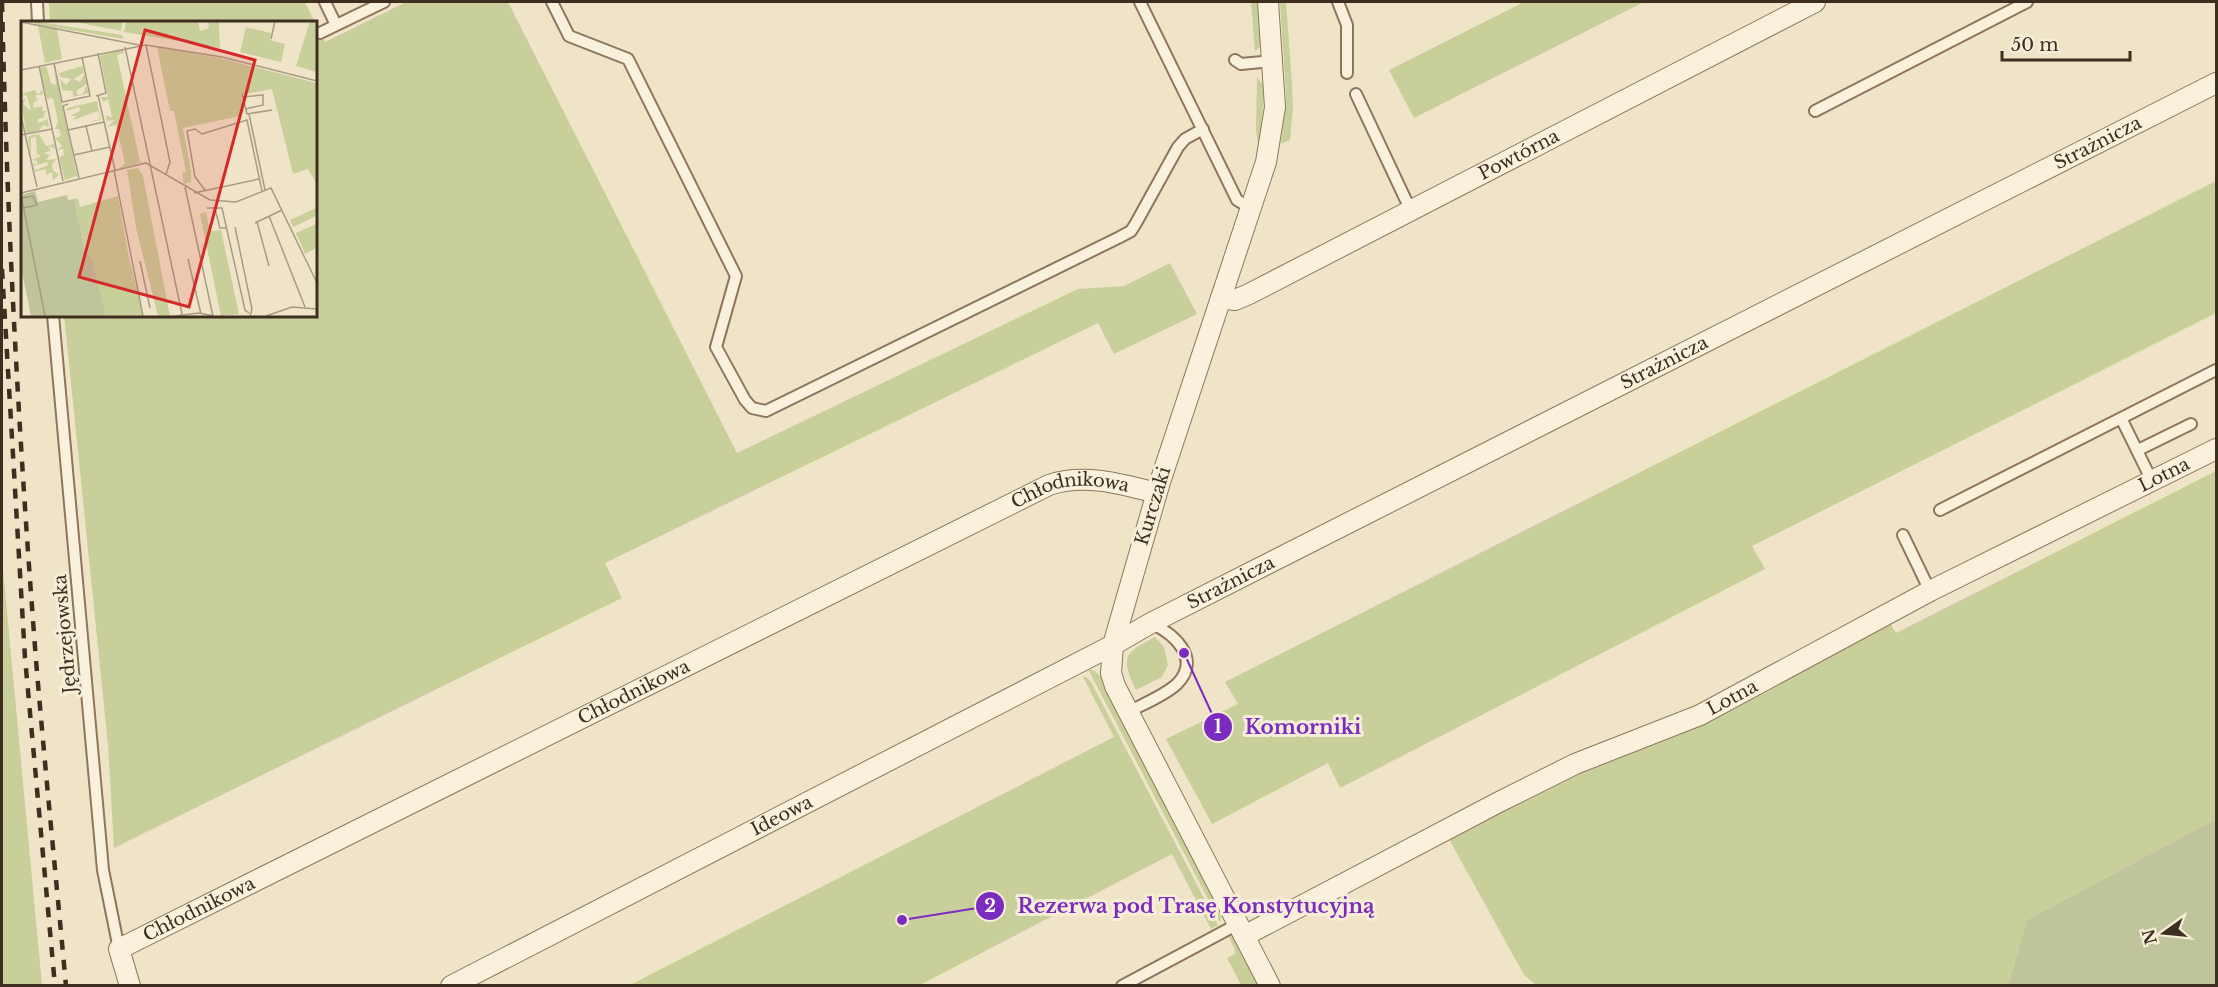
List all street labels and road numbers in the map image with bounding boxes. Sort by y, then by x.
street label: Strażnicza [2050,112,2145,174]
street label: Powtórna [1475,125,1563,185]
street label: Strażnicza [1617,331,1712,394]
street label: Lotna [2135,453,2193,497]
street label: Kurczaki [1131,464,1175,548]
street label: Chłodnikowa [1007,469,1131,513]
street label: Strażnicza [1183,551,1278,614]
street label: Jędrzejowska [49,574,81,696]
street label: Chłodnikowa [574,655,693,729]
street label: Lotna [1703,675,1761,720]
street label: Ideowa [747,791,816,841]
street label: Chłodnikowa [139,872,259,946]

